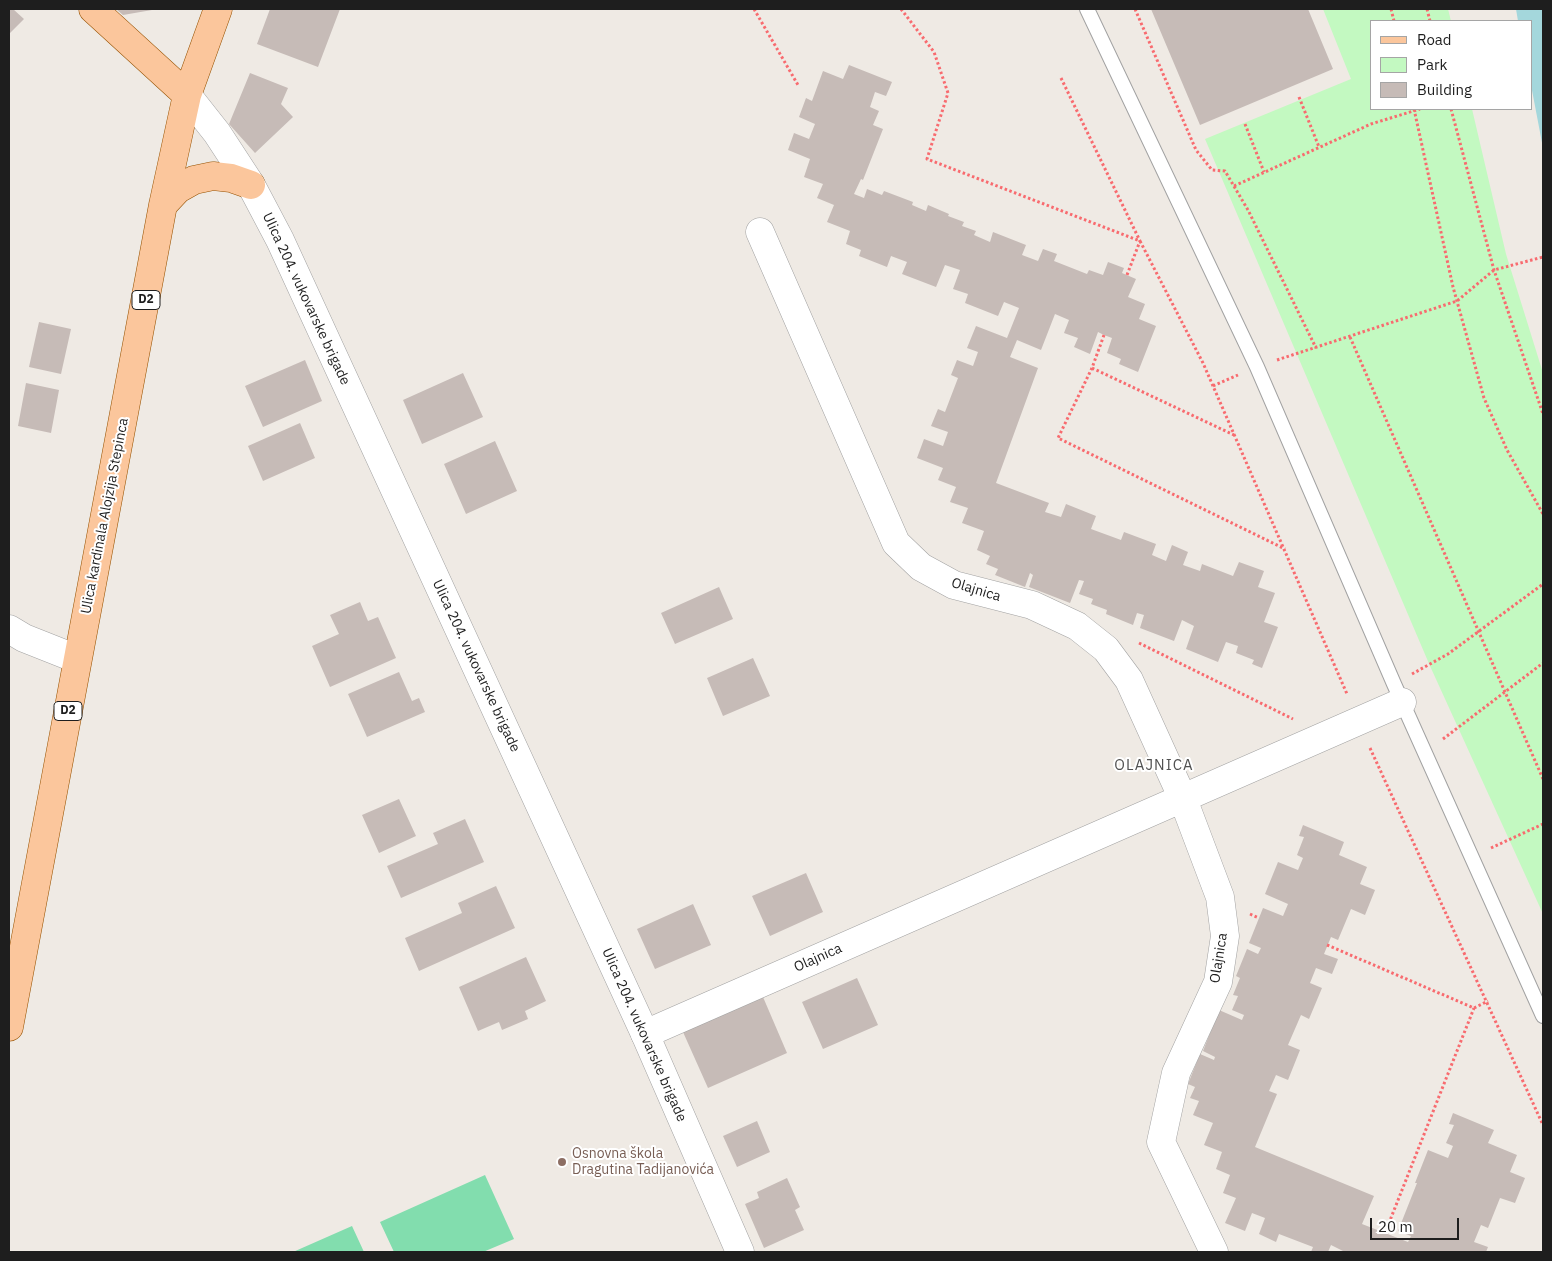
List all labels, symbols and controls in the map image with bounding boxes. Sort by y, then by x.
legend [1370,20,1532,110]
text: Road [1417,30,1452,49]
text: Park [1417,55,1447,74]
text: Building [1417,80,1472,99]
street label: Ulica 204. vukovarske brigade [259,210,353,388]
road number: D2 [132,290,160,310]
street label: Ulica kardinala Alojzija Stepinca [78,417,132,615]
street label: Olajnica [949,575,1003,605]
street label: Ulica 204. vukovarske brigade [429,577,523,755]
road number: D2 [54,701,82,720]
district label: OLAJNICA [1113,757,1195,775]
street label: Olajnica [1207,932,1231,984]
street label: Olajnica [791,940,845,976]
street label: Ulica 204. vukovarske brigade [598,946,690,1124]
place label: Osnovna škola Dragutina Tadijanovića [572,1146,714,1178]
marker: Osnovna škola Dragutina Tadijanovića [556,1156,568,1168]
scale bar [1372,1208,1461,1240]
text: 20 m [1378,1217,1413,1236]

